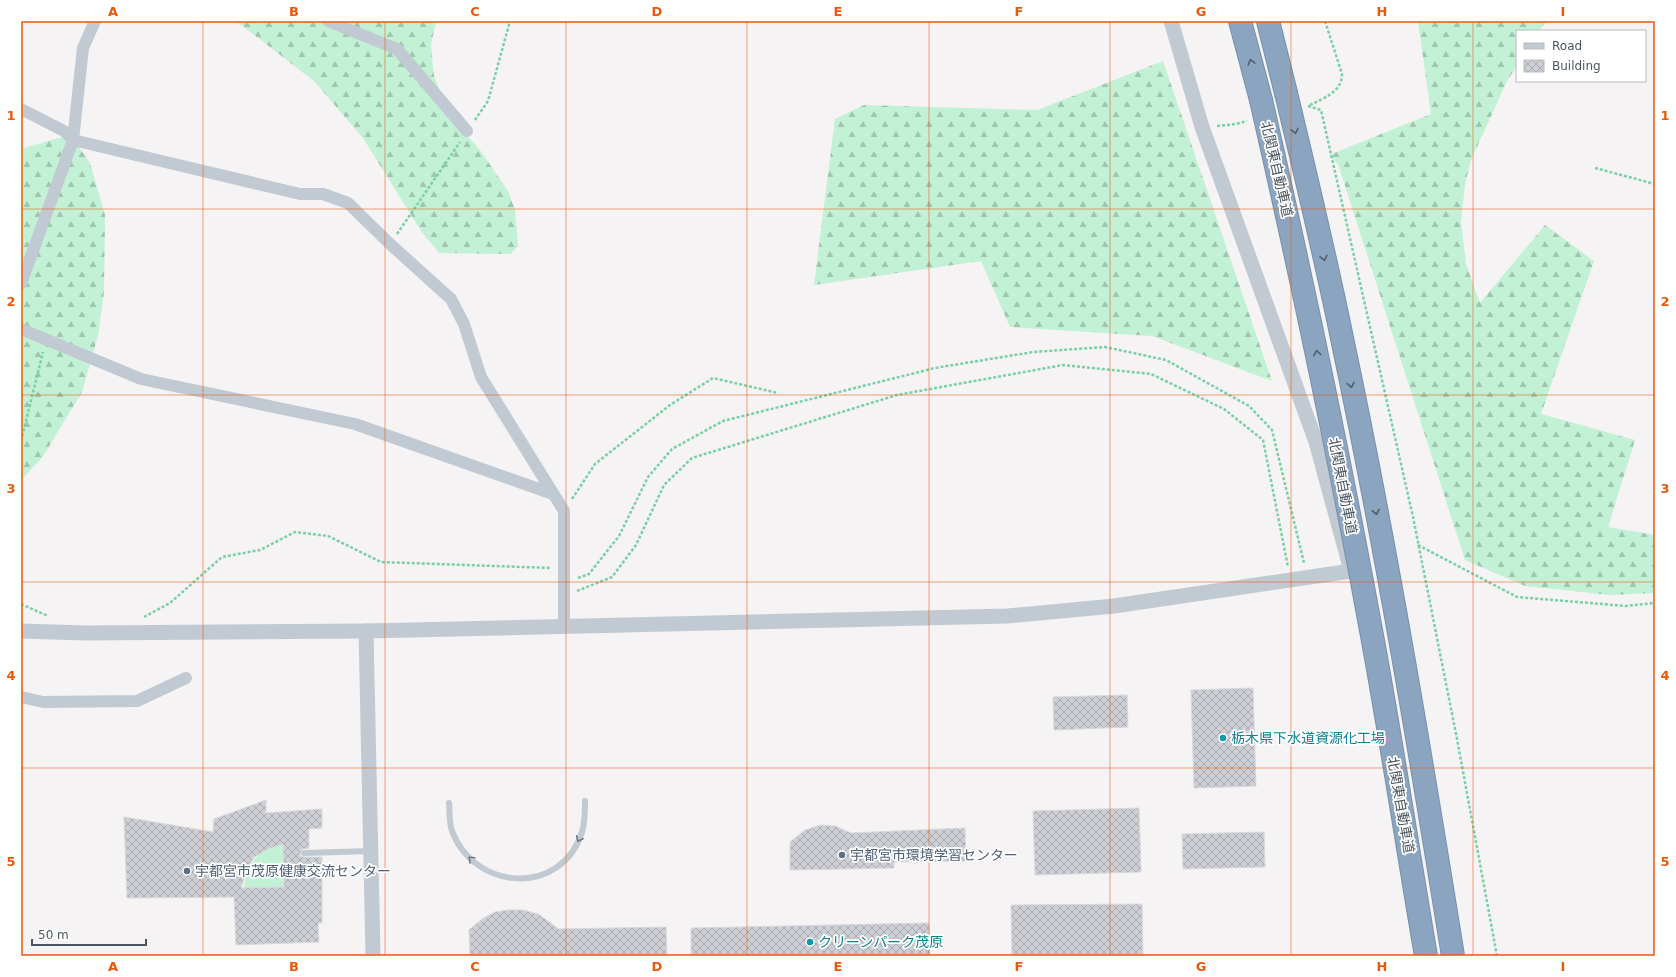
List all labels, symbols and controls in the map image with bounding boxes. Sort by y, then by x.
text: A [108,4,118,19]
text: B [289,4,299,19]
text: C [470,4,480,19]
text: D [652,4,663,19]
text: E [834,4,842,19]
text: F [1015,4,1023,19]
text: G [1196,4,1206,19]
text: H [1377,4,1387,19]
text: I [1561,4,1565,19]
legend [1516,30,1646,82]
text: Road [1552,39,1582,53]
one-way arrow [1247,59,1256,66]
text: Building [1552,59,1601,73]
text: 1 [6,108,16,123]
text: 1 [1660,108,1670,123]
street label: 北関東自動車道 [1258,119,1296,219]
one-way arrow [1291,128,1299,134]
one-way arrow [1320,254,1328,261]
text: 2 [6,294,16,309]
text: 2 [1660,294,1670,309]
one-way arrow [1313,350,1322,356]
one-way arrow [1347,382,1355,388]
street label: 北関東自動車道 [1326,436,1360,536]
text: 3 [6,481,16,496]
text: 3 [1660,481,1670,496]
one-way arrow [1372,509,1380,515]
text: 4 [6,668,16,683]
text: 4 [1660,668,1670,683]
place label: 栃木県下水道資源化工場 [1231,730,1385,746]
marker: 栃木県下水道資源化工場 [1218,733,1228,743]
street label: 北関東自動車道 [1385,755,1417,855]
one-way arrow [576,835,584,842]
place label: 宇都宮市環境学習センター [850,847,1018,863]
marker: 宇都宮市環境学習センター [837,850,847,860]
text: 5 [6,854,16,869]
text: 5 [1660,854,1670,869]
one-way arrow [468,856,476,864]
place label: 宇都宮市茂原健康交流センター [195,863,391,879]
marker: 宇都宮市茂原健康交流センター [182,866,192,876]
scale bar [32,921,146,947]
text: 50 m [38,928,69,942]
place label: クリーンパーク茂原 [818,934,943,950]
marker: クリーンパーク茂原 [805,937,815,947]
text: A [108,959,118,974]
text: B [289,959,299,974]
text: C [470,959,480,974]
text: D [652,959,663,974]
text: E [834,959,842,974]
text: F [1015,959,1023,974]
text: G [1196,959,1206,974]
text: H [1377,959,1387,974]
text: I [1561,959,1565,974]

